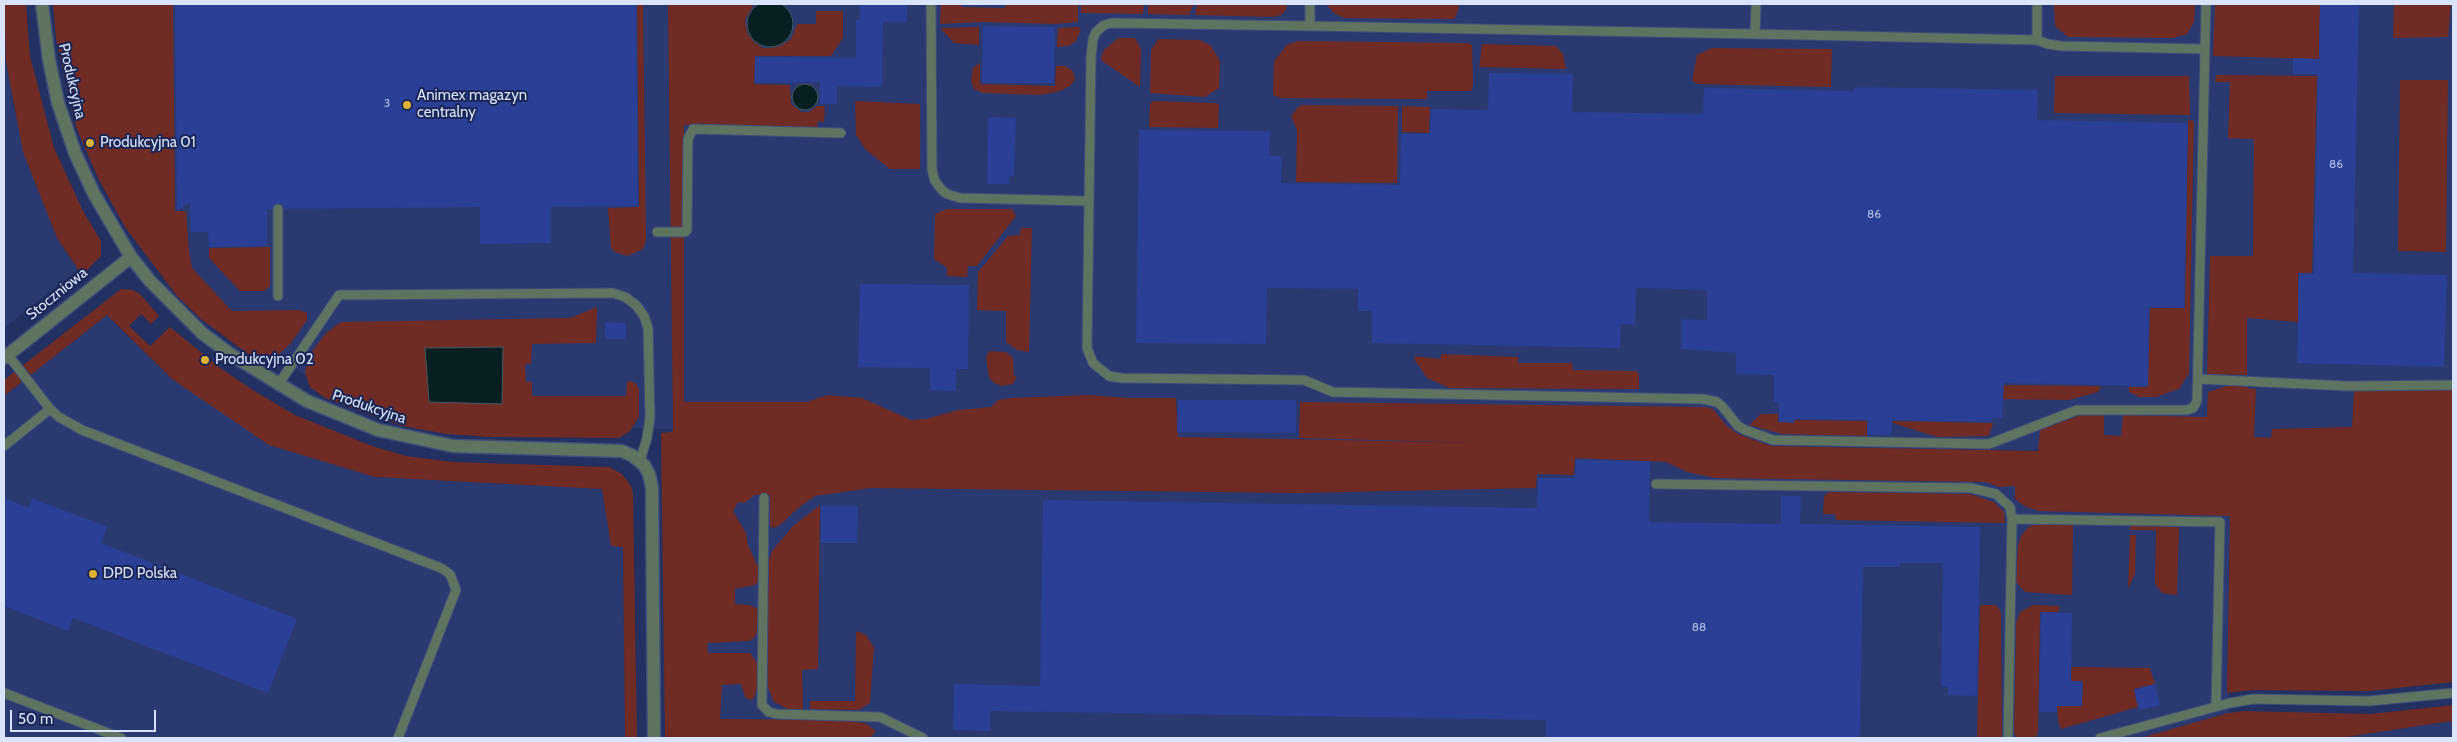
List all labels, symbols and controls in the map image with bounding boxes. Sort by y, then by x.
street label: Produkcyjna [55,41,89,121]
place label: Animex magazyn centralny [417,87,527,122]
house number: 3 [384,96,390,110]
marker: Animex magazyn centralny [401,99,413,111]
place label: Produkcyjna 01 [100,134,196,152]
marker: Produkcyjna 01 [84,137,96,149]
house number: 86 [2329,157,2343,171]
house number: 86 [1867,207,1881,221]
street label: Stoczniowa [23,264,91,324]
place label: Produkcyjna 02 [215,351,314,369]
marker: Produkcyjna 02 [199,354,211,366]
street label: Produkcyjna [330,386,408,428]
place label: DPD Polska [103,565,177,583]
marker: DPD Polska [87,568,99,580]
house number: 88 [1692,620,1706,634]
scale bar [12,700,159,732]
text: 50 m [18,710,53,728]

